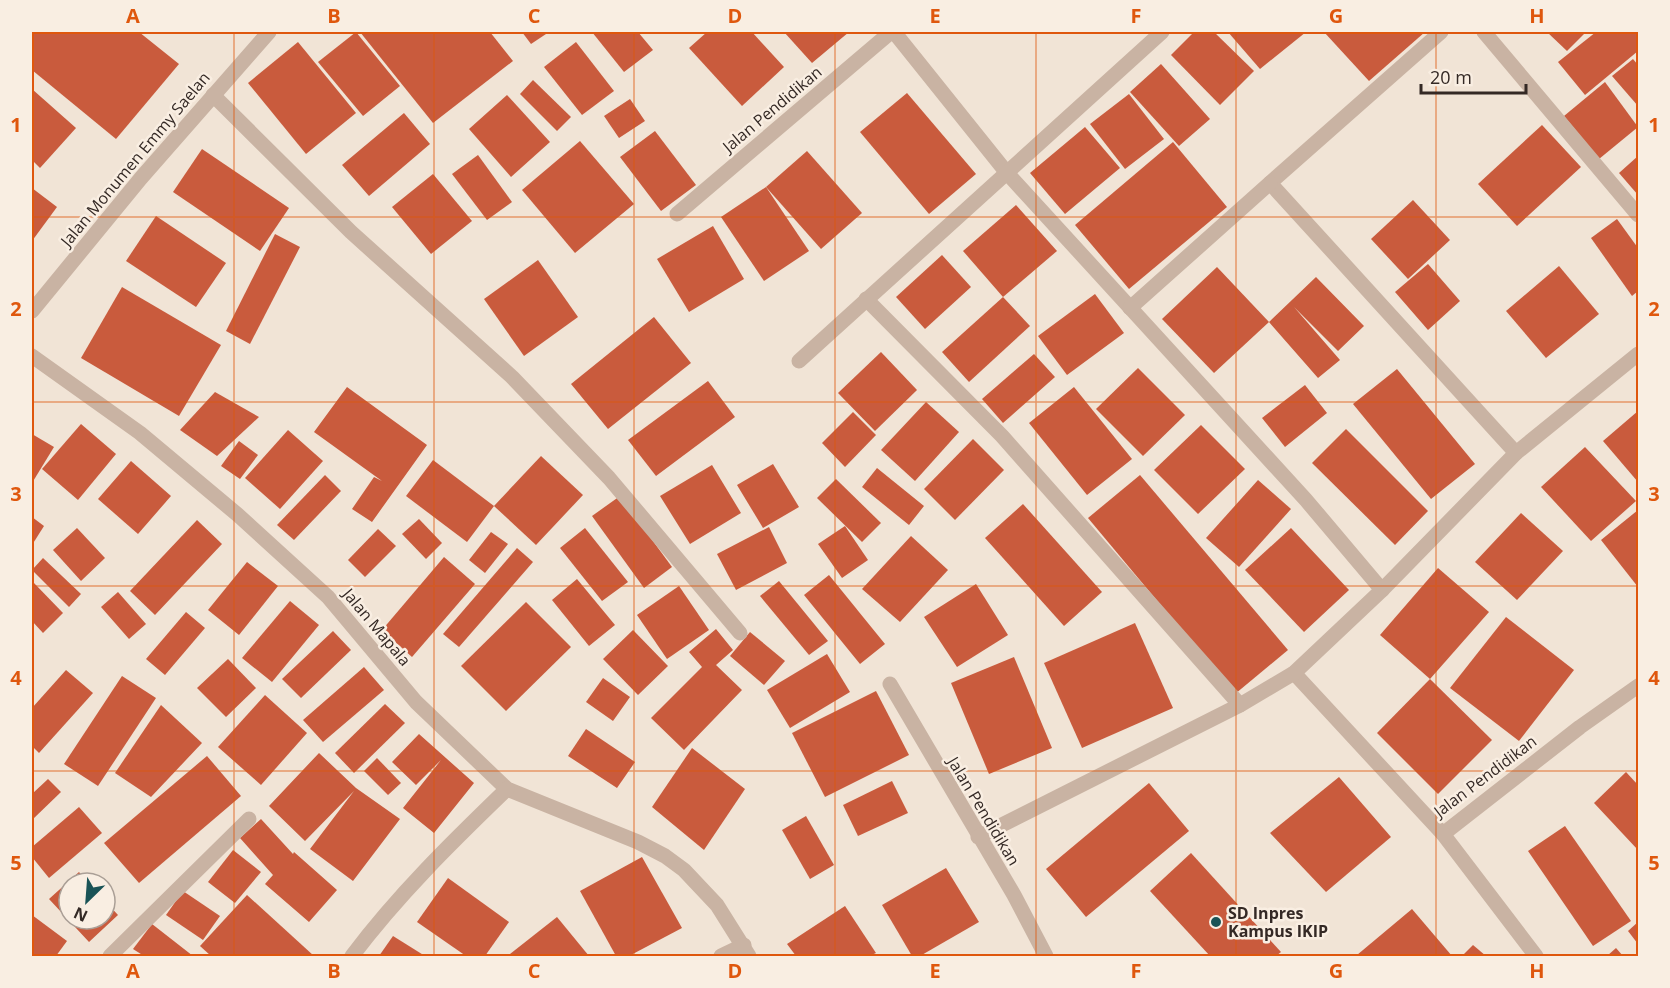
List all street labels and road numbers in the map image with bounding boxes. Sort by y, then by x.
street label: Jalan Pendidikan [716,61,826,158]
street label: Jalan Monumen Emmy Saelan [54,67,215,252]
street label: Jalan Mapala [337,582,416,670]
street label: Jalan Pendidikan [1428,730,1541,823]
street label: Jalan Pendidikan [942,751,1025,870]

